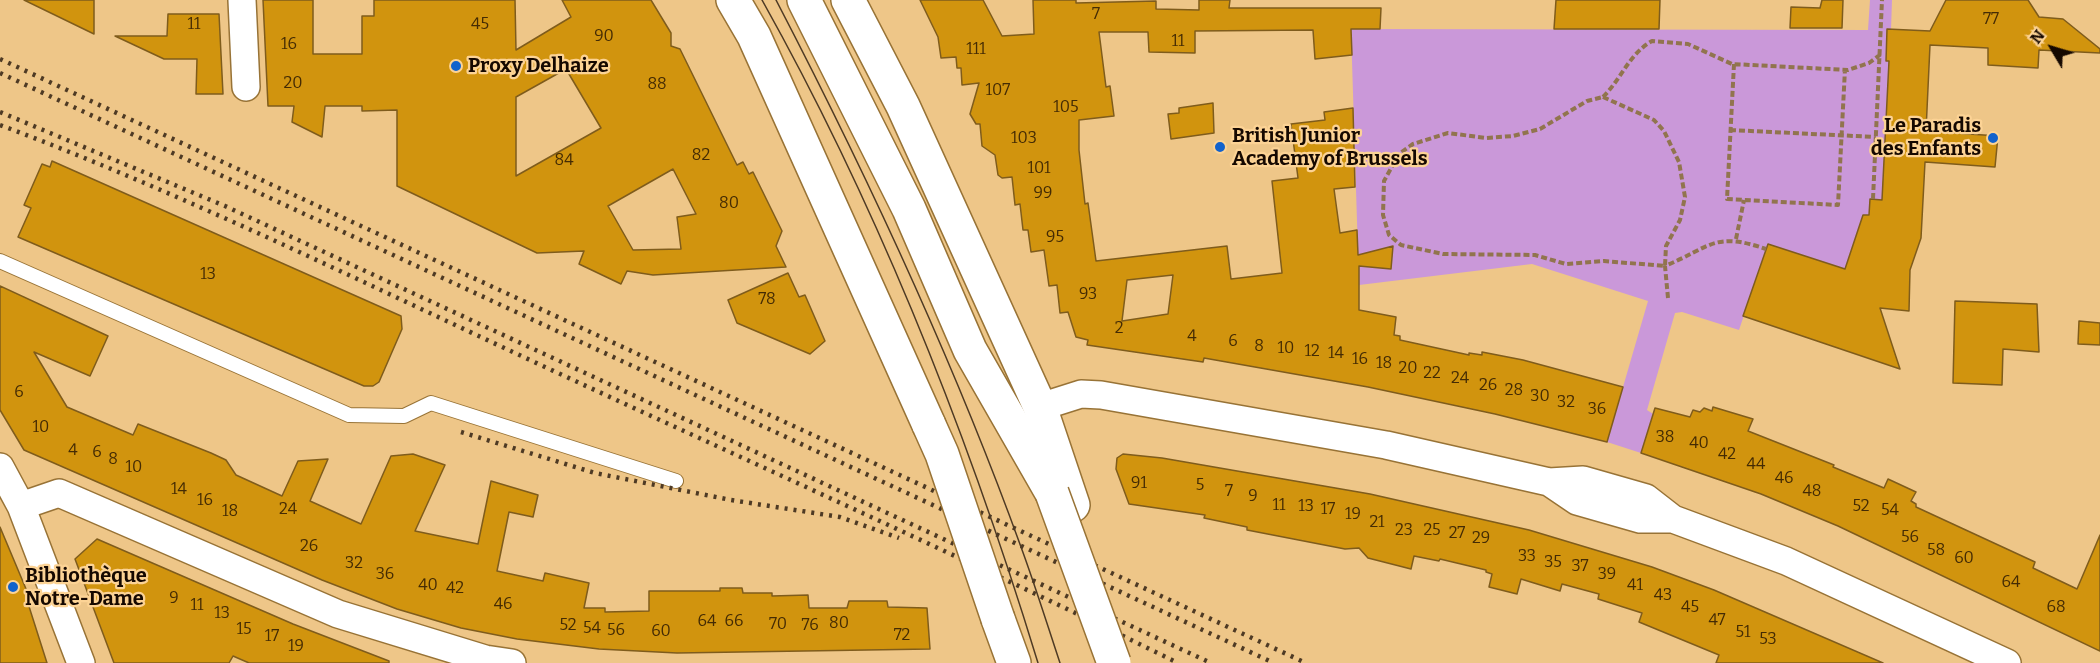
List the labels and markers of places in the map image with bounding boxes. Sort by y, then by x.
place label: Proxy Delhaize [468,54,609,78]
marker: Proxy Delhaize [449,59,463,73]
place label: Le Paradis des Enfants [1871,114,1981,161]
place label: British Junior Academy of Brussels [1232,124,1427,171]
marker: Le Paradis des Enfants [1986,131,2000,145]
marker: British Junior Academy of Brussels [1213,140,1227,154]
place label: Bibliothèque Notre-Dame [25,564,147,611]
marker: Bibliothèque Notre-Dame [6,580,20,594]

